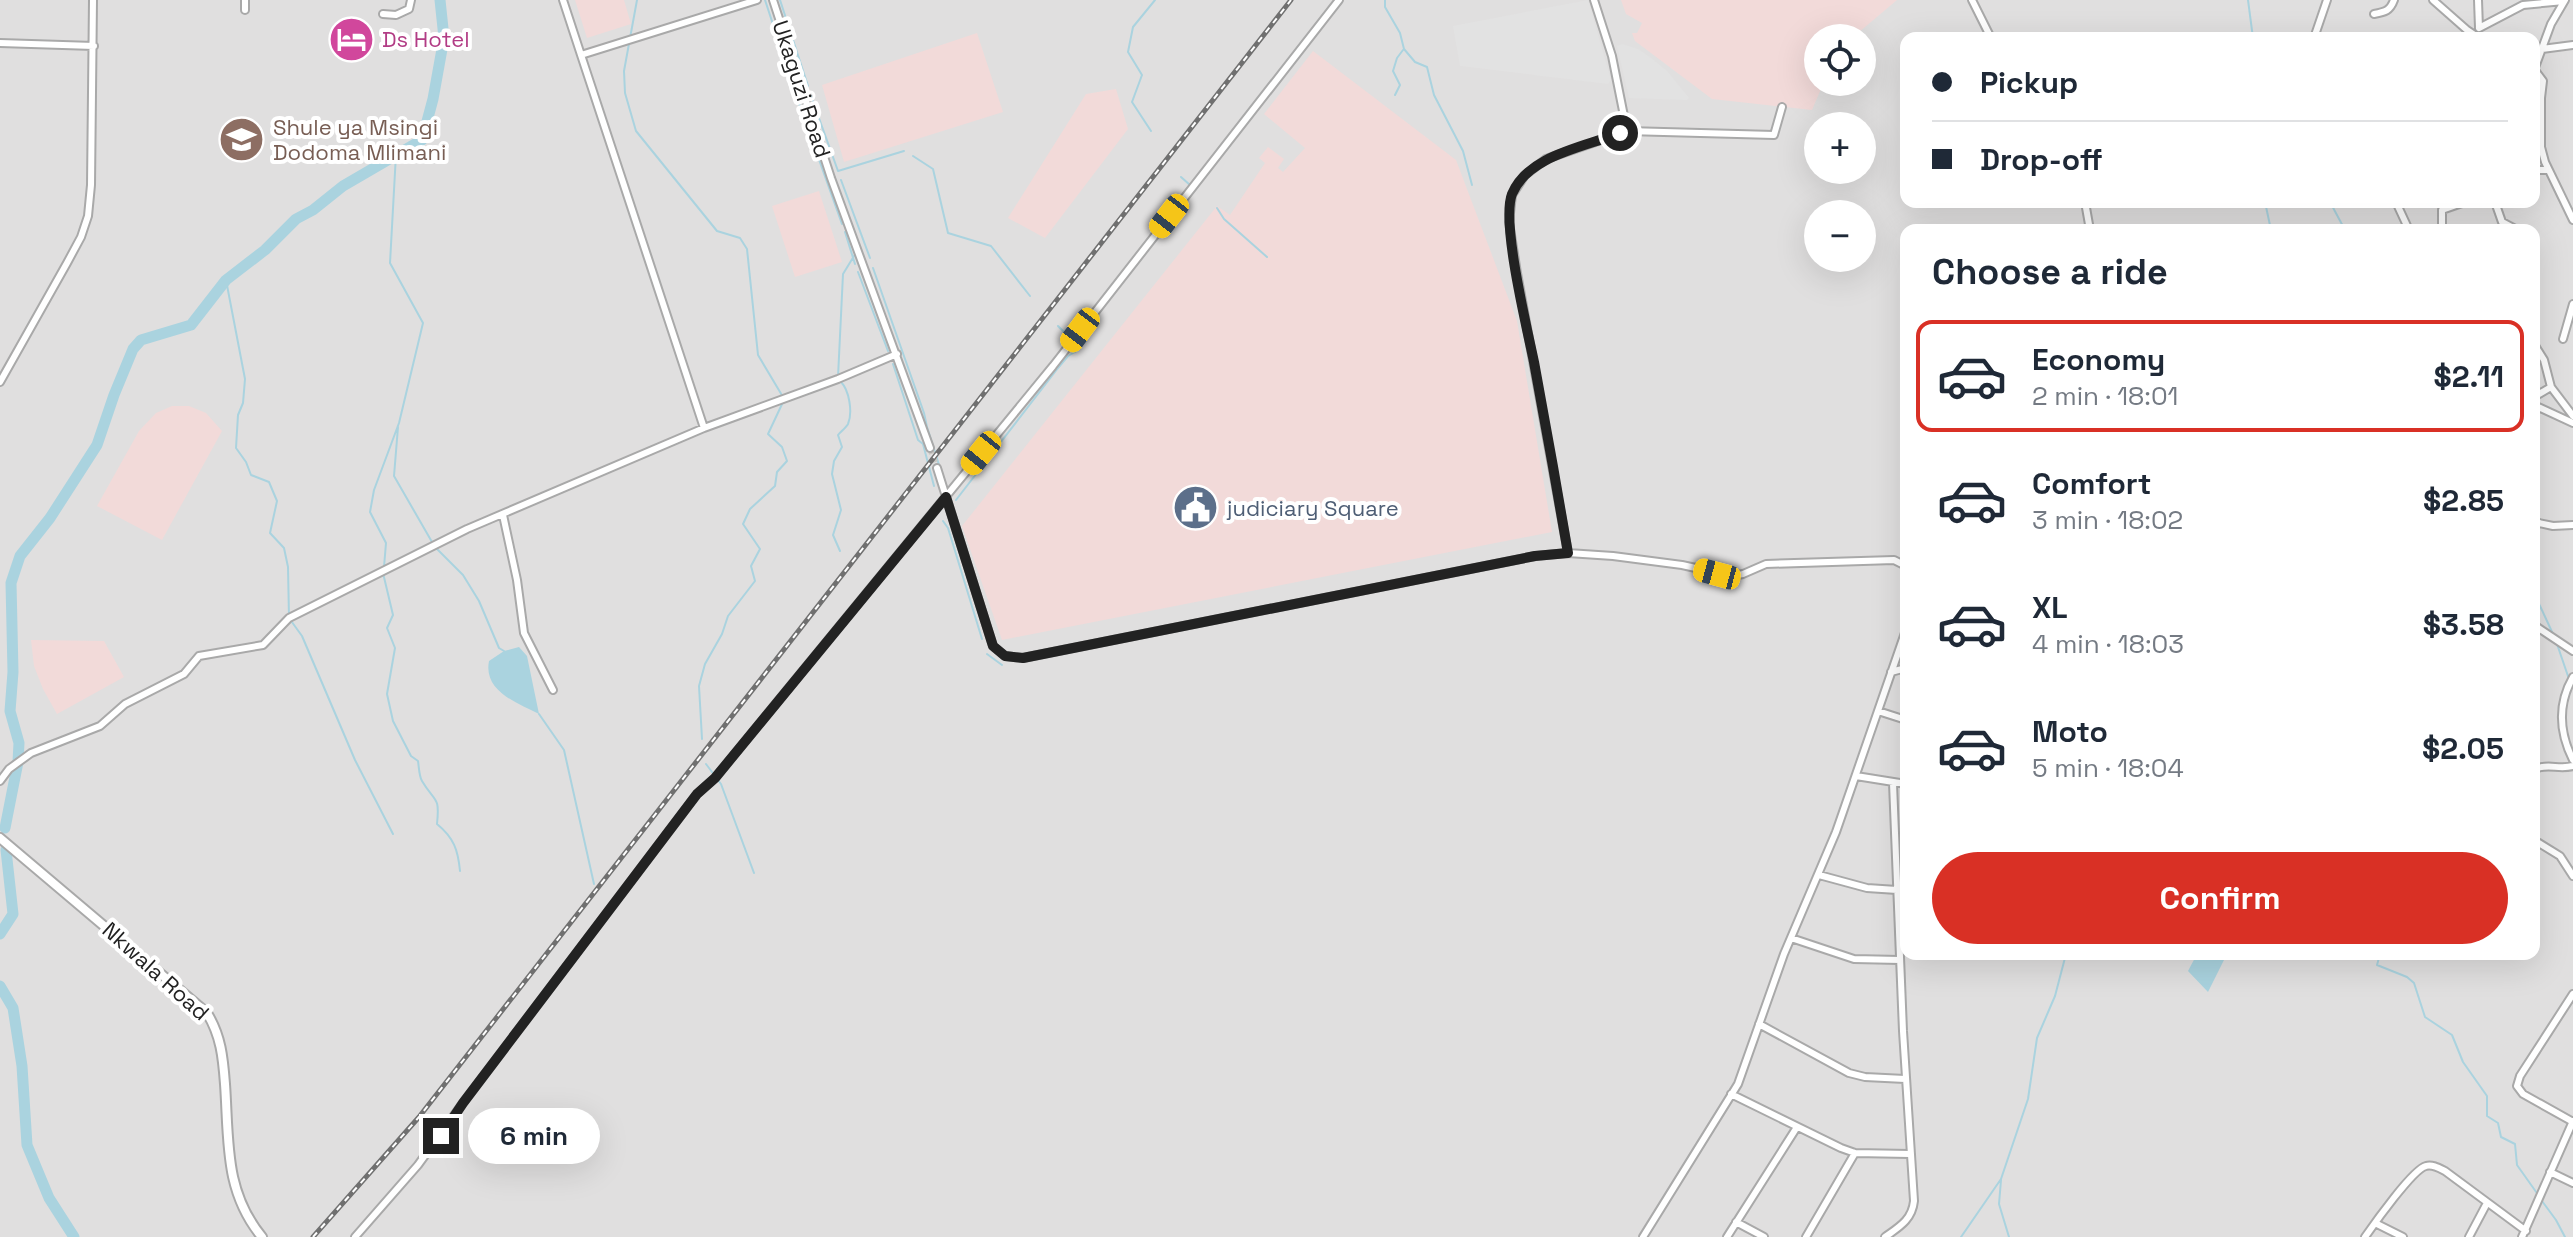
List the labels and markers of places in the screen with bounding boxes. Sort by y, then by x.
hotel icon: Ds Hotel [327,15,375,63]
place label: Ds Hotel [382,25,470,53]
place label: Shule ya Msingi Dodoma Mlimani [273,113,446,166]
school or university icon: Shule ya Msingi Dodoma Mlimani [218,116,266,164]
public building icon: judiciary Square [1172,484,1220,532]
place label: judiciary Square [1226,494,1399,522]

